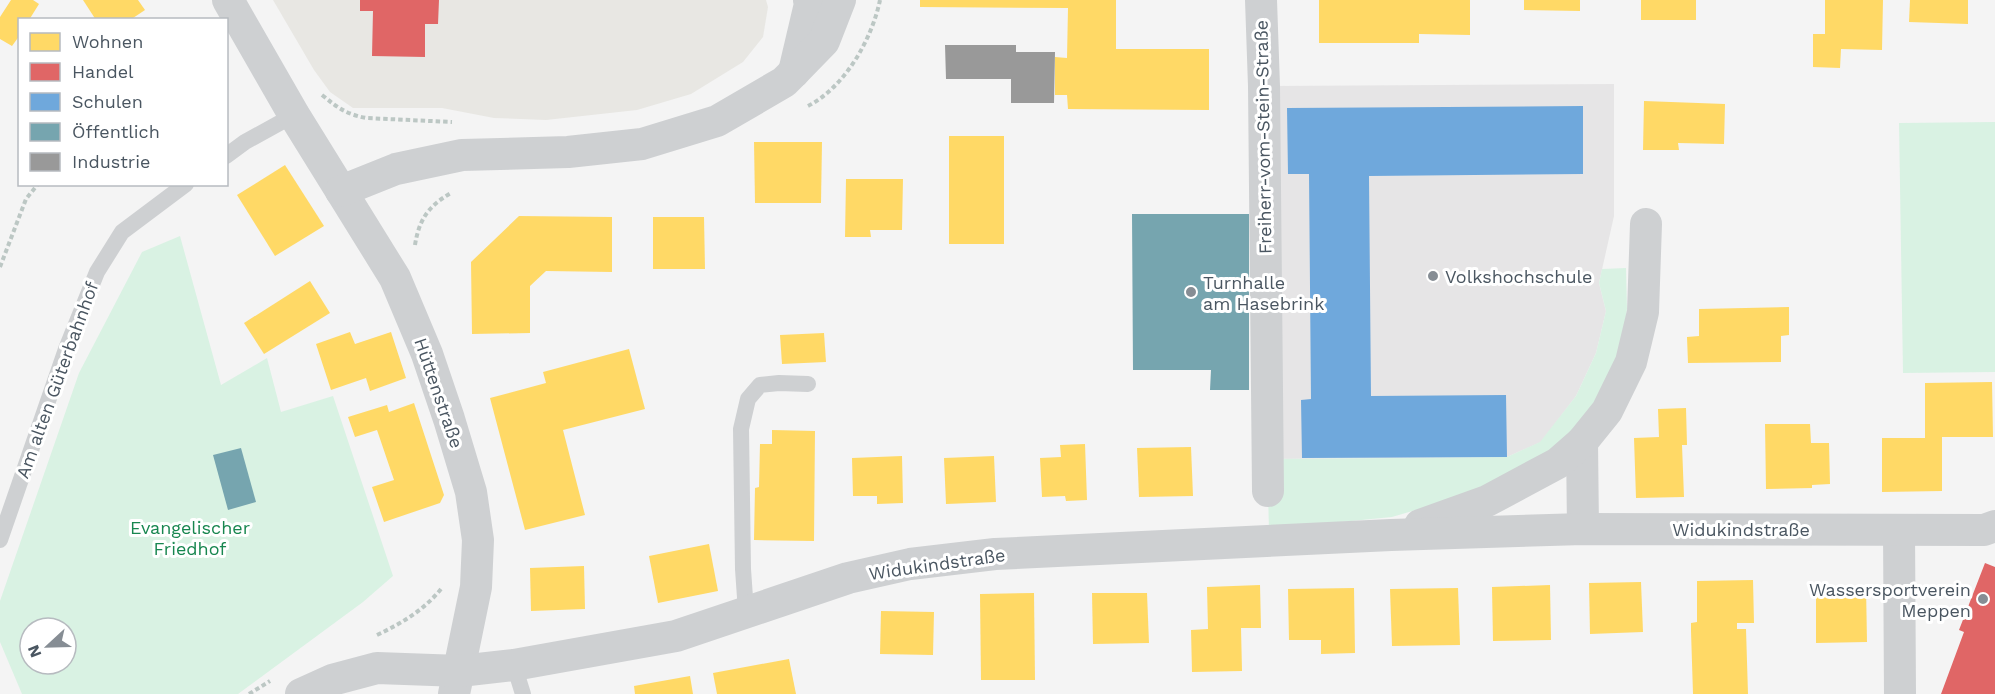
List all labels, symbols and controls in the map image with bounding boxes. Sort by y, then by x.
legend [18,18,228,186]
street label: Freiherr-vom-Stein-Straße [1250,20,1276,254]
text: Wohnen [72,31,143,52]
text: Handel [72,61,134,82]
text: Schulen [72,91,143,112]
text: Öffentlich [72,121,160,142]
text: Industrie [72,151,150,172]
place label: Volkshochschule [1445,266,1593,287]
marker: Volkshochschule [1426,269,1440,283]
place label: Turnhalle am Hasebrink [1203,272,1324,314]
street label: Am alten Güterbahnhof [12,279,102,481]
marker: Turnhalle am Hasebrink [1184,285,1198,299]
street label: Hüttenstraße [410,335,468,451]
park label: Evangelischer Friedhof [130,517,250,559]
street label: Widukindstraße [1672,519,1810,540]
street label: Widukindstraße [867,544,1007,584]
place label: Wassersportverein Meppen [1809,579,1971,621]
marker: Wassersportverein Meppen [1976,592,1990,606]
north arrow [18,616,78,676]
text: N [24,642,46,660]

